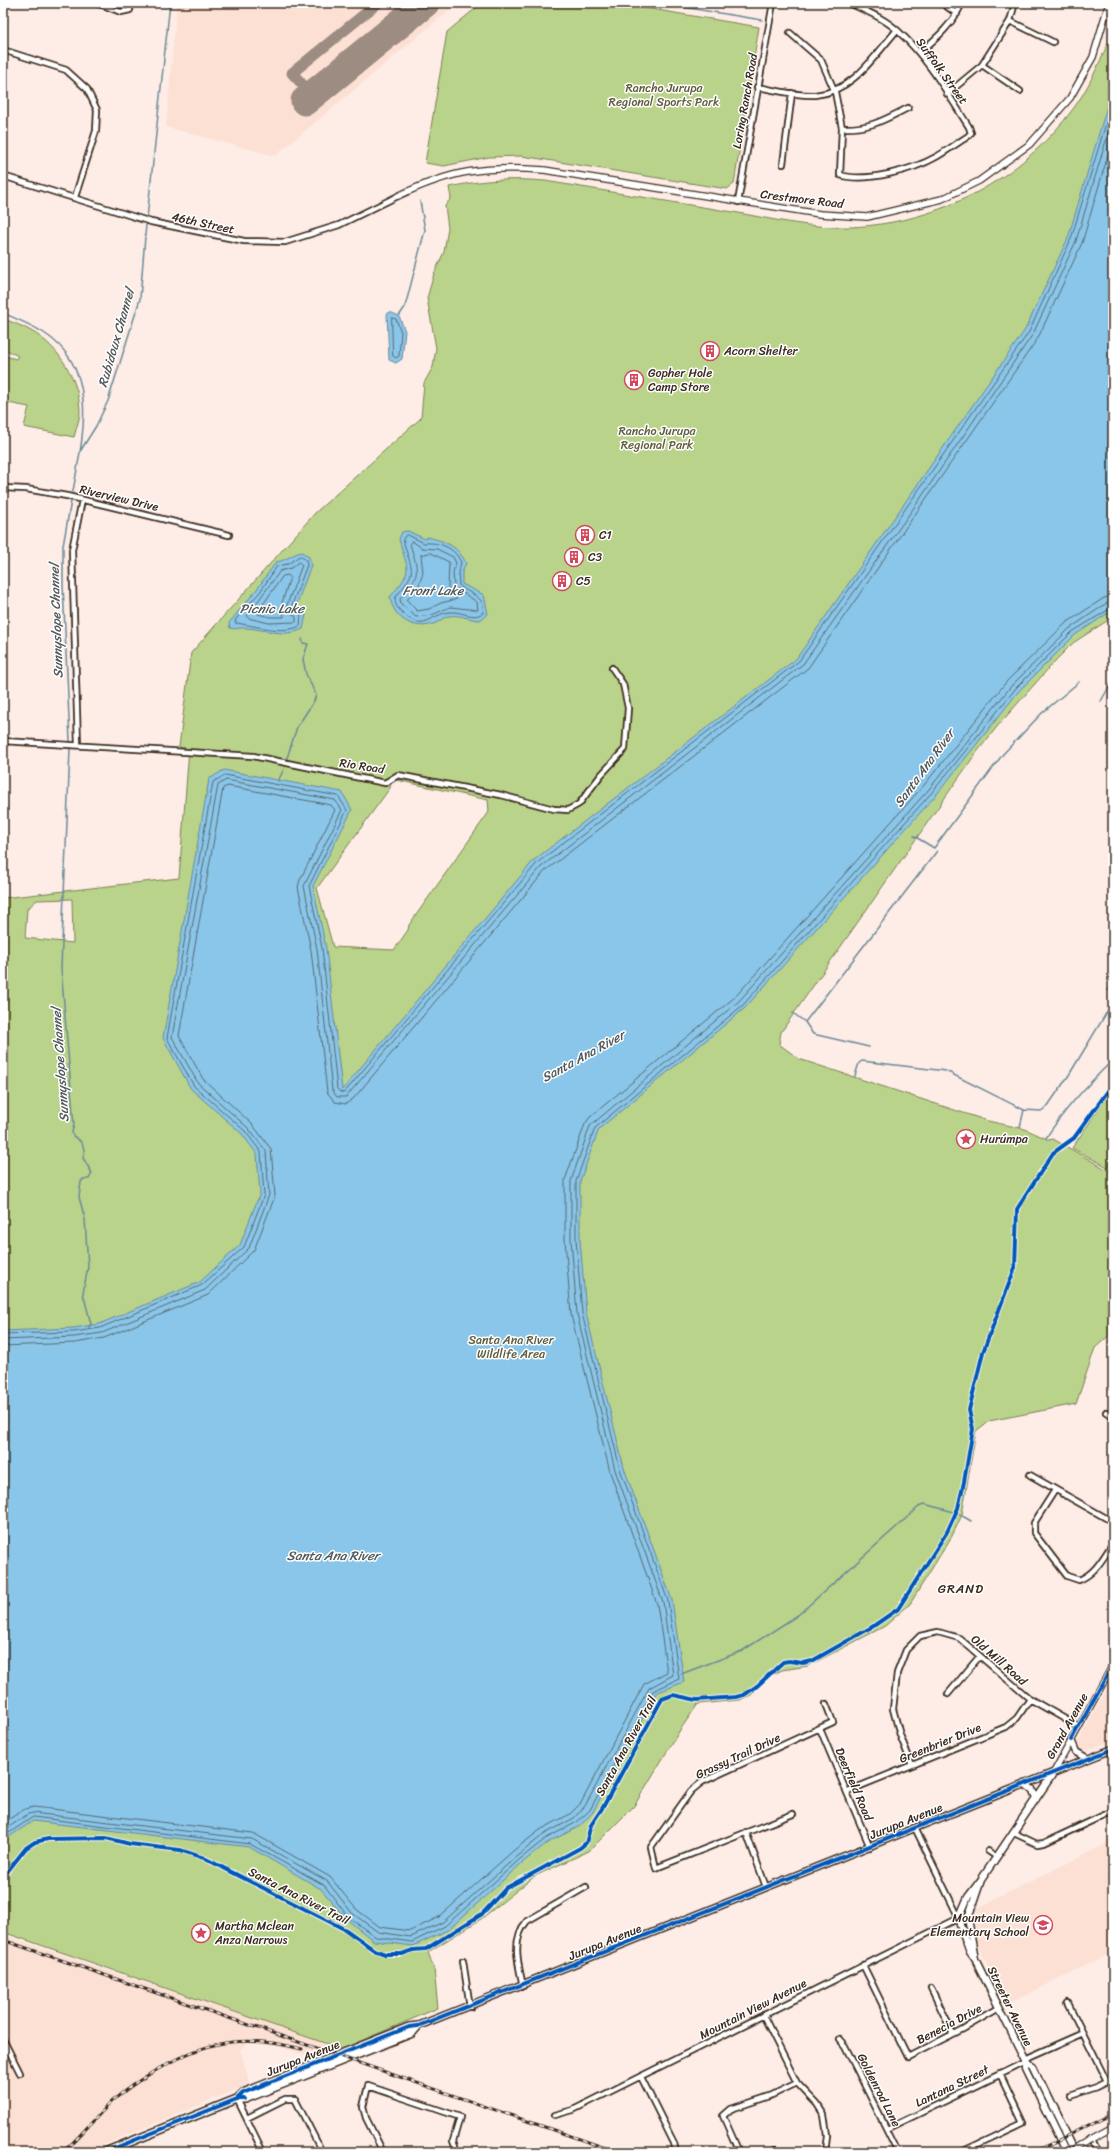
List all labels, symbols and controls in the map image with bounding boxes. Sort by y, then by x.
street label: Suffolk Street [910,33,974,109]
street label: Loring Ranch Road [726,50,764,150]
park label: Rancho Jurupa Regional Sports Park [609,77,719,113]
street label: Crestmore Road [759,183,846,215]
street label: 46th Street [169,206,237,240]
water label: Rubidoux Channel [91,283,142,390]
building icon: Acorn Shelter [699,340,721,362]
place label: Acorn Shelter [723,340,799,362]
place label: Gopher Hole Camp Store [648,362,712,398]
building icon: Gopher Hole Camp Store [623,369,645,391]
park label: Rancho Jurupa Regional Park [618,420,696,456]
street label: Riverview Drive [77,478,161,518]
building icon: C1 [574,524,596,546]
place label: C1 [599,524,612,546]
building icon: C3 [563,546,585,568]
place label: C3 [588,546,602,568]
water label: Sunnyslope Channel [42,560,69,679]
building icon: C5 [551,570,573,592]
place label: C5 [576,570,591,592]
water label: Front Lake [403,579,465,602]
water label: Picnic Lake [240,597,306,620]
water label: Santa Ana River [888,722,962,812]
street label: Rio Road [338,752,388,781]
water label: Sunnyslope Channel [44,1004,75,1123]
water label: Santa Ana River [537,1022,631,1088]
place icon: Hurúmpa [955,1128,977,1150]
place label: Hurúmpa [980,1128,1029,1150]
park label: Santa Ana River Wildlife Area [468,1329,555,1365]
water label: Santa Ana River [287,1544,382,1567]
district label: GRAND [938,1577,984,1600]
street label: Old Mill Road [966,1629,1033,1692]
street label: Grand Avenue [1040,1689,1094,1763]
street label: Santa Ana River Trail [589,1691,663,1800]
street label: Greenbrier Drive [896,1716,985,1769]
street label: Grassy Trail Drive [692,1727,784,1785]
street label: Deerfield Road [829,1744,880,1826]
street label: Jurupa Avenue [865,1796,946,1846]
street label: Santa Ana River Trail [244,1861,354,1931]
place label: Mountain View Elementary School [930,1907,1030,1943]
school or university icon: Mountain View Elementary School [1032,1914,1054,1936]
place label: Martha Mclean Anza Narrows [214,1915,294,1951]
street label: Jurupa Avenue [564,1917,645,1967]
place icon: Martha Mclean Anza Narrows [190,1922,212,1944]
street label: Streeter Avenue [981,1962,1039,2050]
street label: Mountain View Avenue [695,1972,811,2046]
street label: Benecia Drive [912,1997,986,2051]
street label: Jurupa Avenue [262,2033,343,2083]
street label: Goldenrod Lane [851,2049,907,2131]
street label: Lantana Street [911,2058,994,2113]

